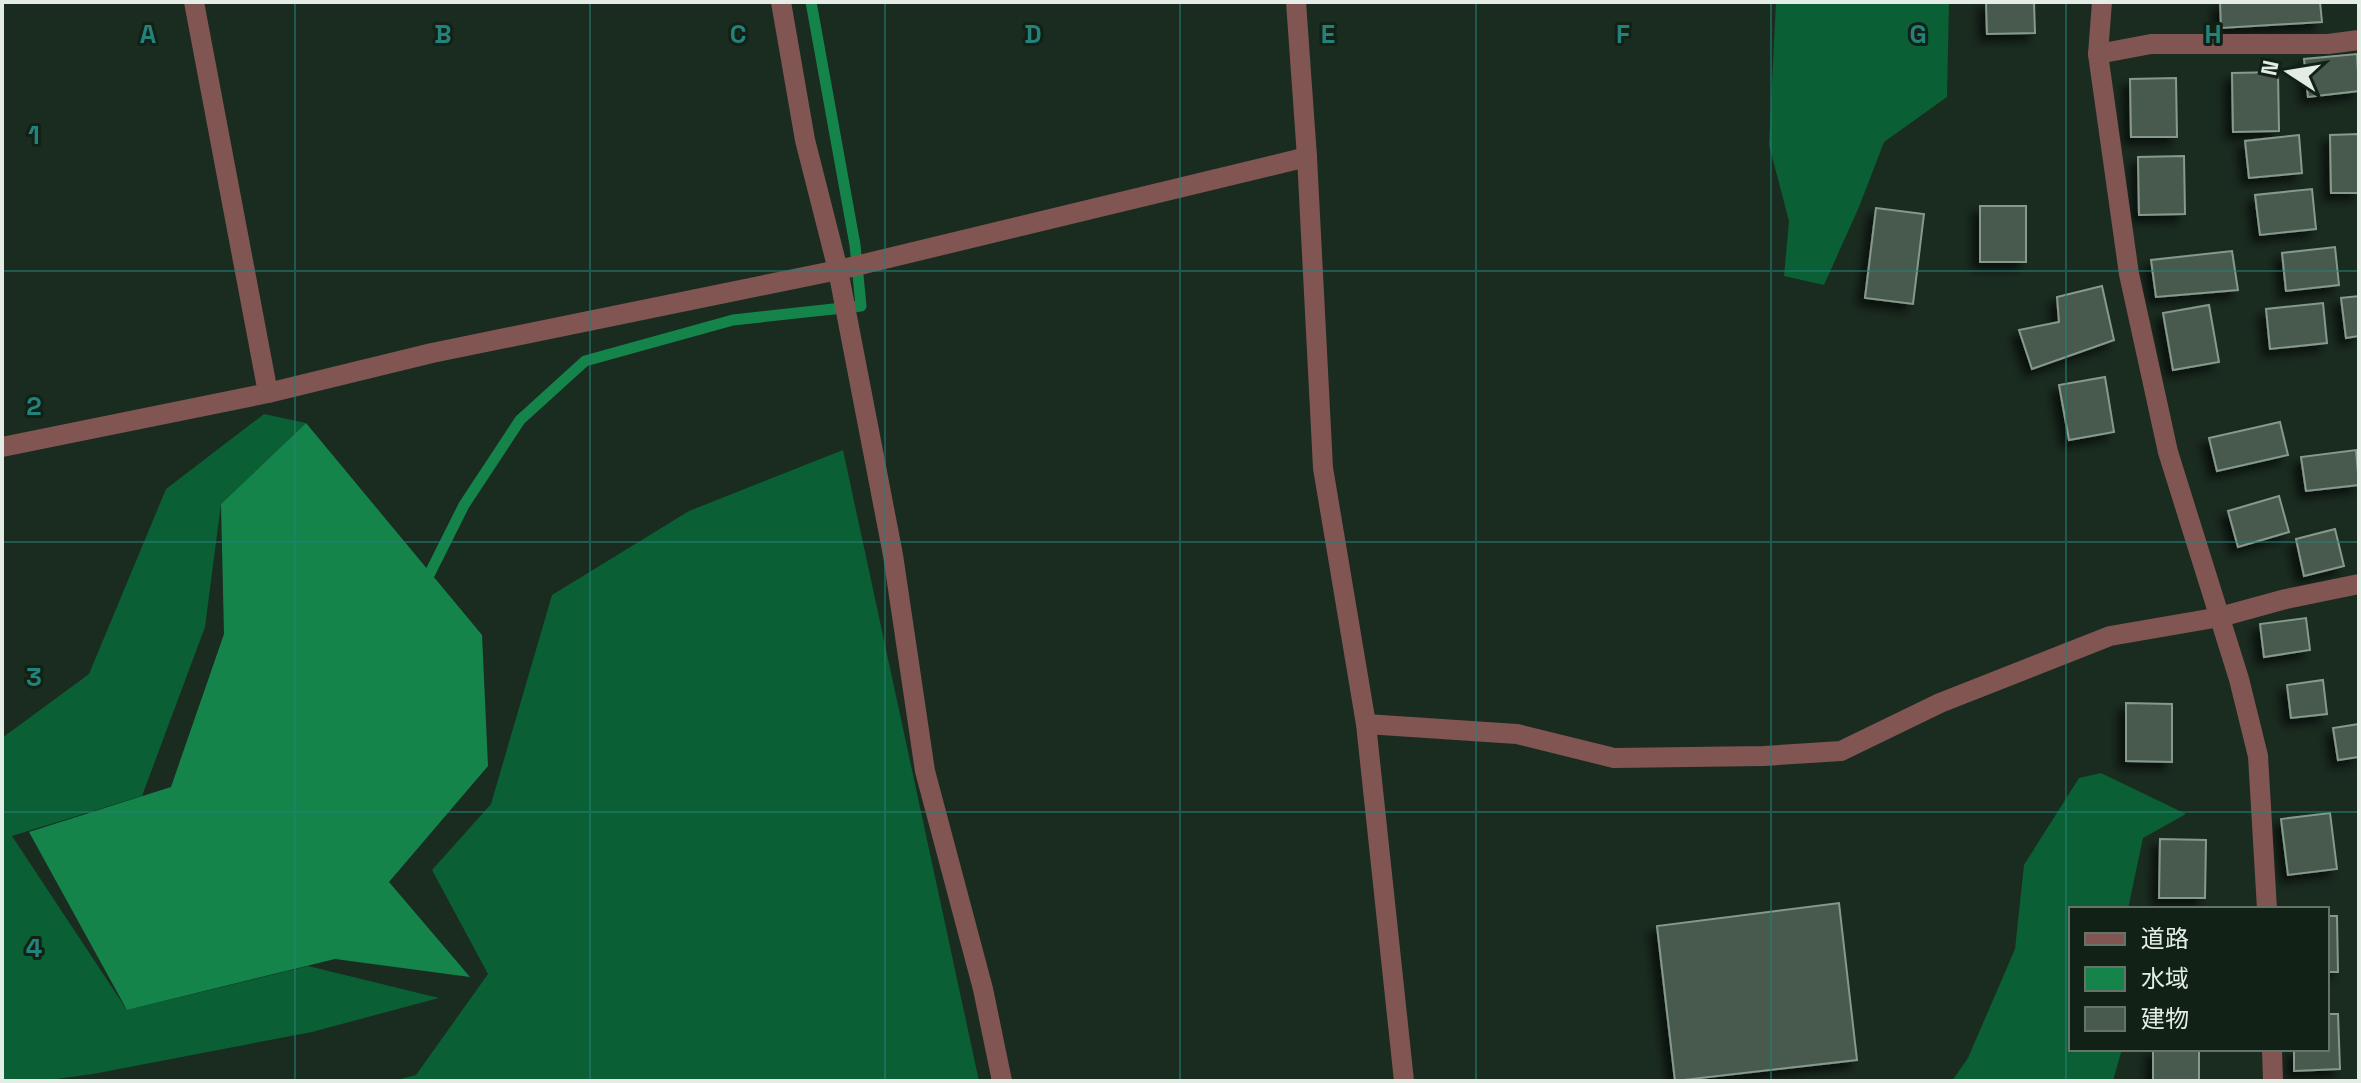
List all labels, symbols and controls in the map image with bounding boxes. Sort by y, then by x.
text: A [140,17,157,51]
text: B [434,17,452,51]
text: C [730,17,746,51]
text: D [1024,17,1042,51]
text: E [1321,17,1335,51]
text: F [1616,17,1630,51]
text: G [1909,17,1927,51]
text: H [2204,17,2222,51]
north arrow [2249,32,2329,112]
text: N [2254,58,2285,78]
text: 1 [28,118,40,152]
text: 2 [26,389,42,423]
text: 3 [26,660,42,694]
legend [2069,907,2329,1051]
text: 道路 [2141,923,2189,954]
text: 4 [26,931,42,965]
text: 水域 [2141,963,2189,994]
text: 建物 [2141,1003,2189,1034]

